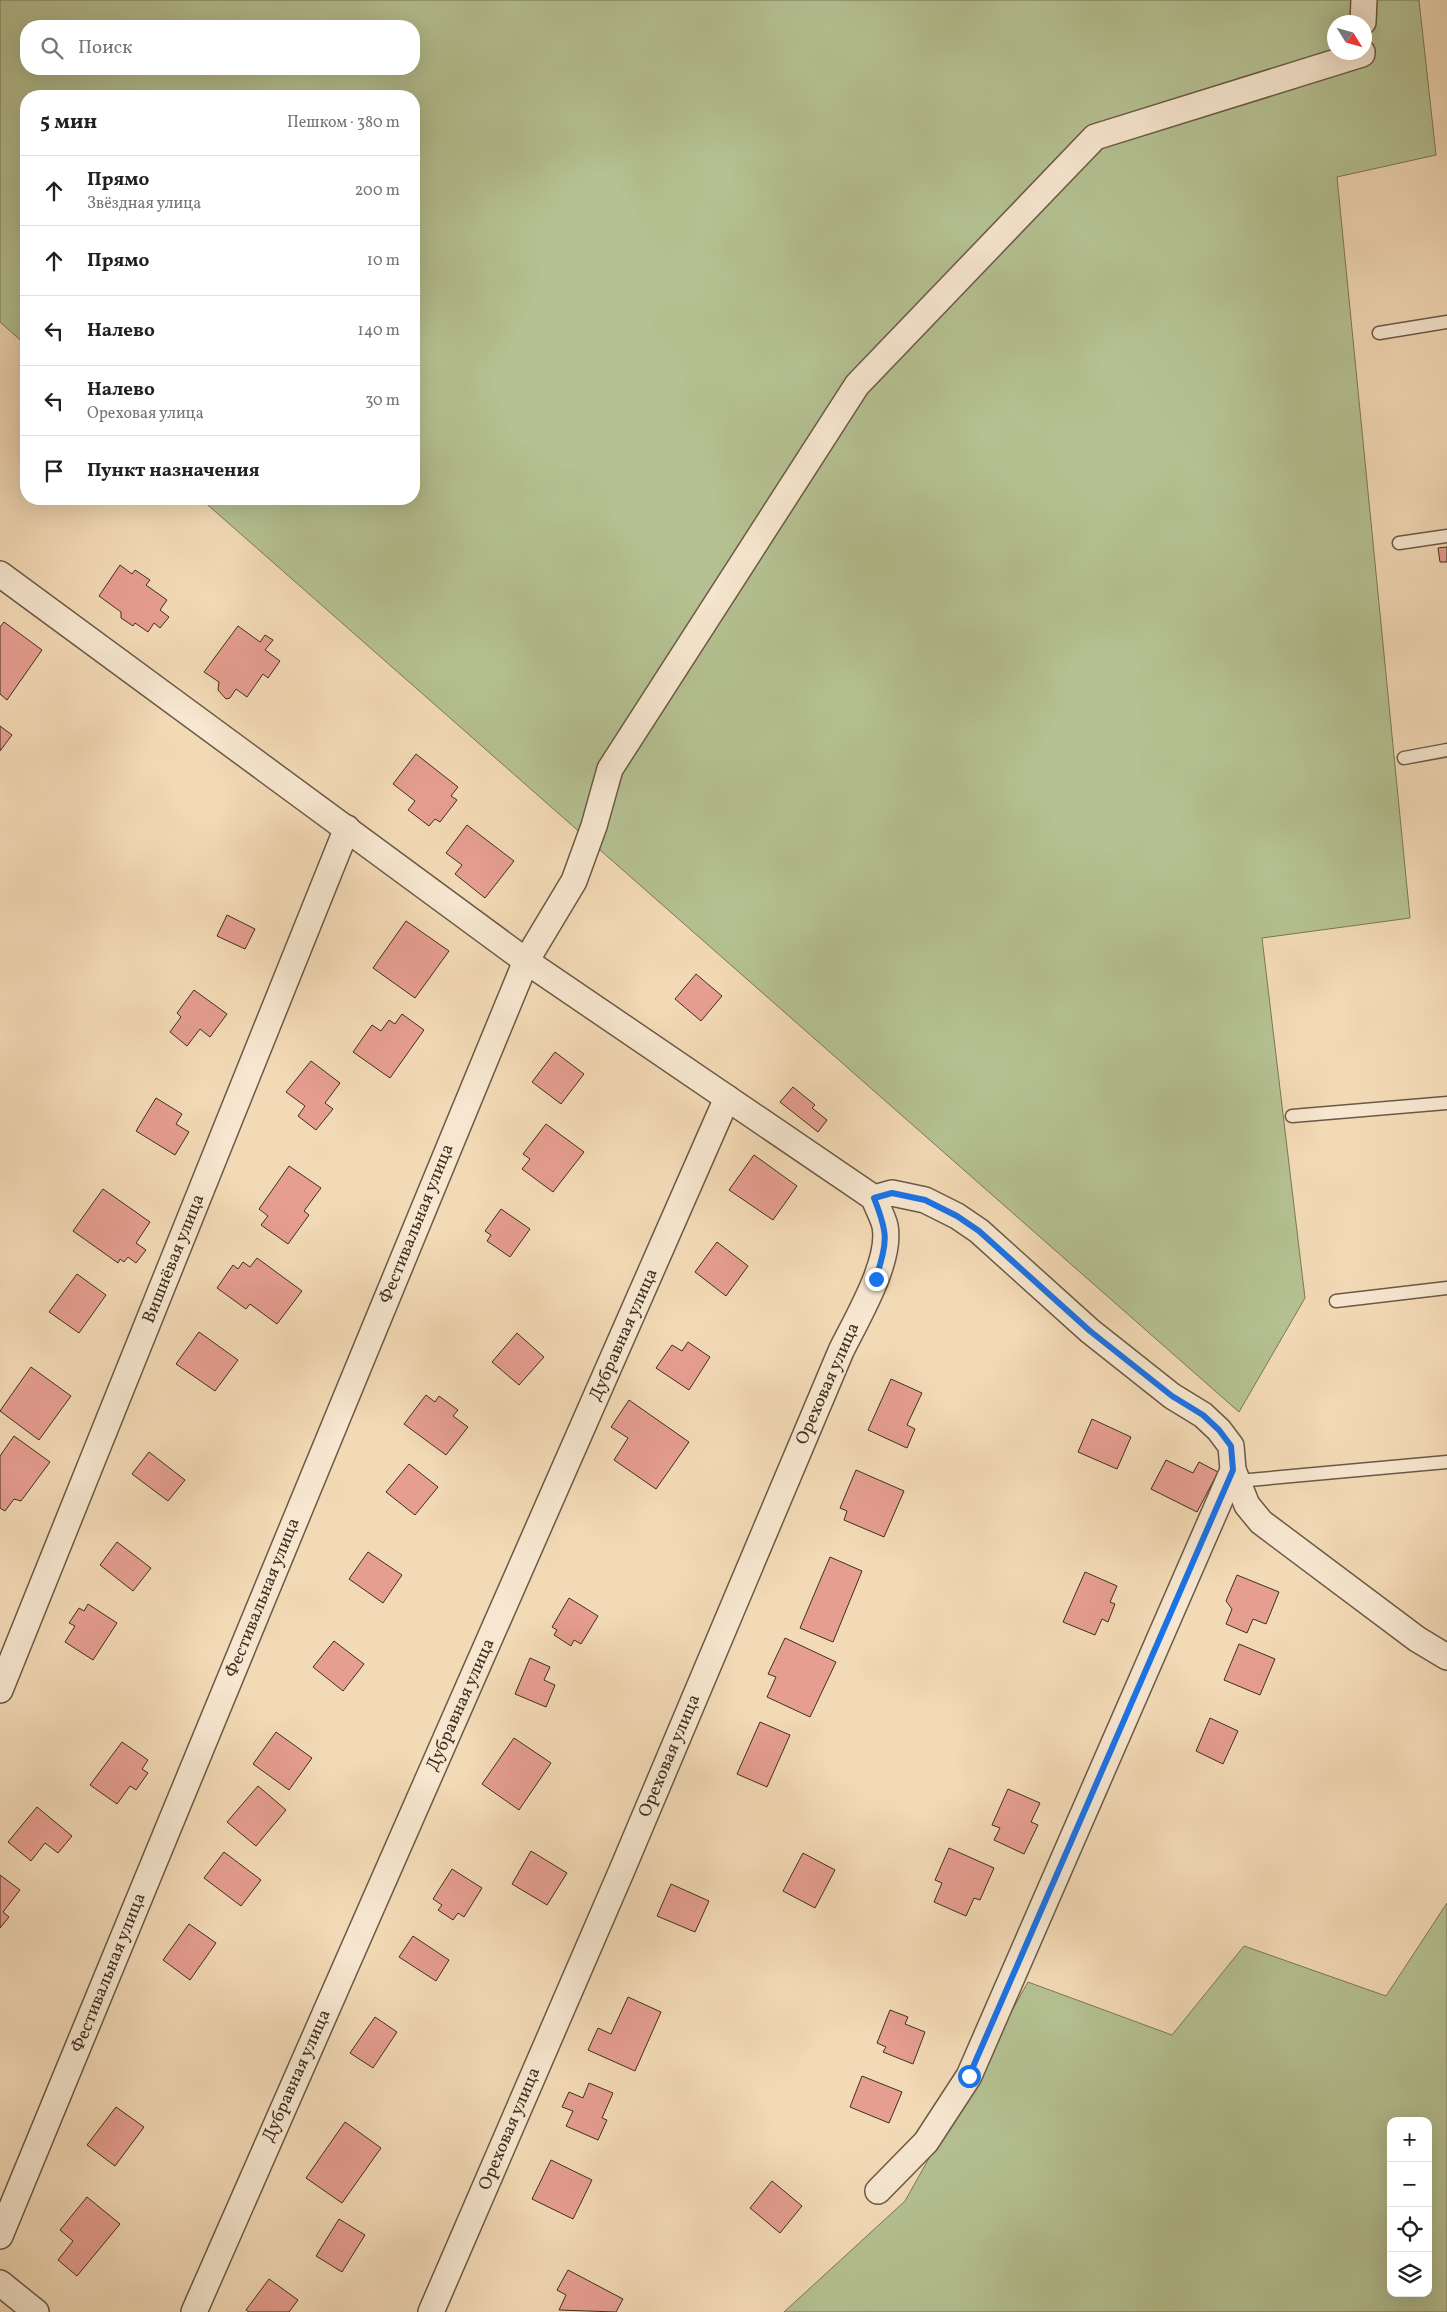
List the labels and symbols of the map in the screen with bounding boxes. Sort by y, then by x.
north arrow [1327,15,1372,60]
street label: Фестивальная улица [374,1140,460,1308]
street label: Вишнёвая улица [137,1191,211,1327]
street label: Дубравная улица [584,1265,664,1405]
route end [865,1268,888,1291]
street label: Ореховая улица [790,1319,866,1449]
street label: Фестивальная улица [220,1514,306,1682]
street label: Дубравная улица [421,1635,501,1775]
street label: Ореховая улица [633,1691,707,1821]
street label: Фестивальная улица [66,1889,152,2057]
street label: Дубравная улица [257,2006,337,2146]
street label: Ореховая улица [473,2064,547,2194]
route start [958,2065,981,2088]

